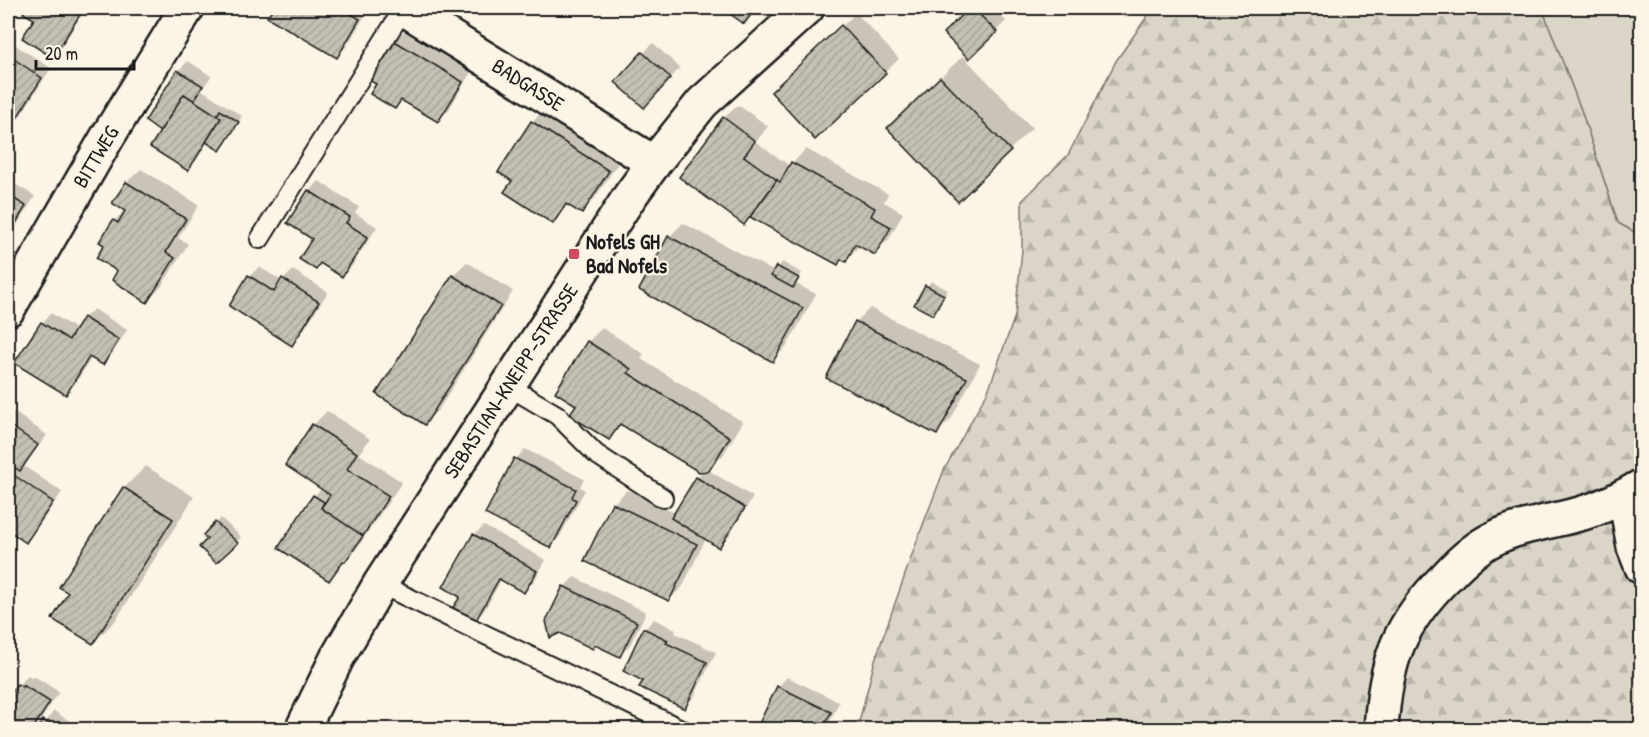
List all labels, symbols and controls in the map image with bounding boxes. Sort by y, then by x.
scale bar [36,33,134,71]
text: 20 m [45,41,78,66]
street label: BADGASSE [487,51,570,118]
street label: BITTWEG [66,120,125,193]
place label: Nofels GH Bad Nofels [586,227,667,280]
marker: Nofels GH Bad Nofels [567,247,581,261]
street label: SEBASTIAN-KNEIPP-STRASSE [437,278,585,484]

